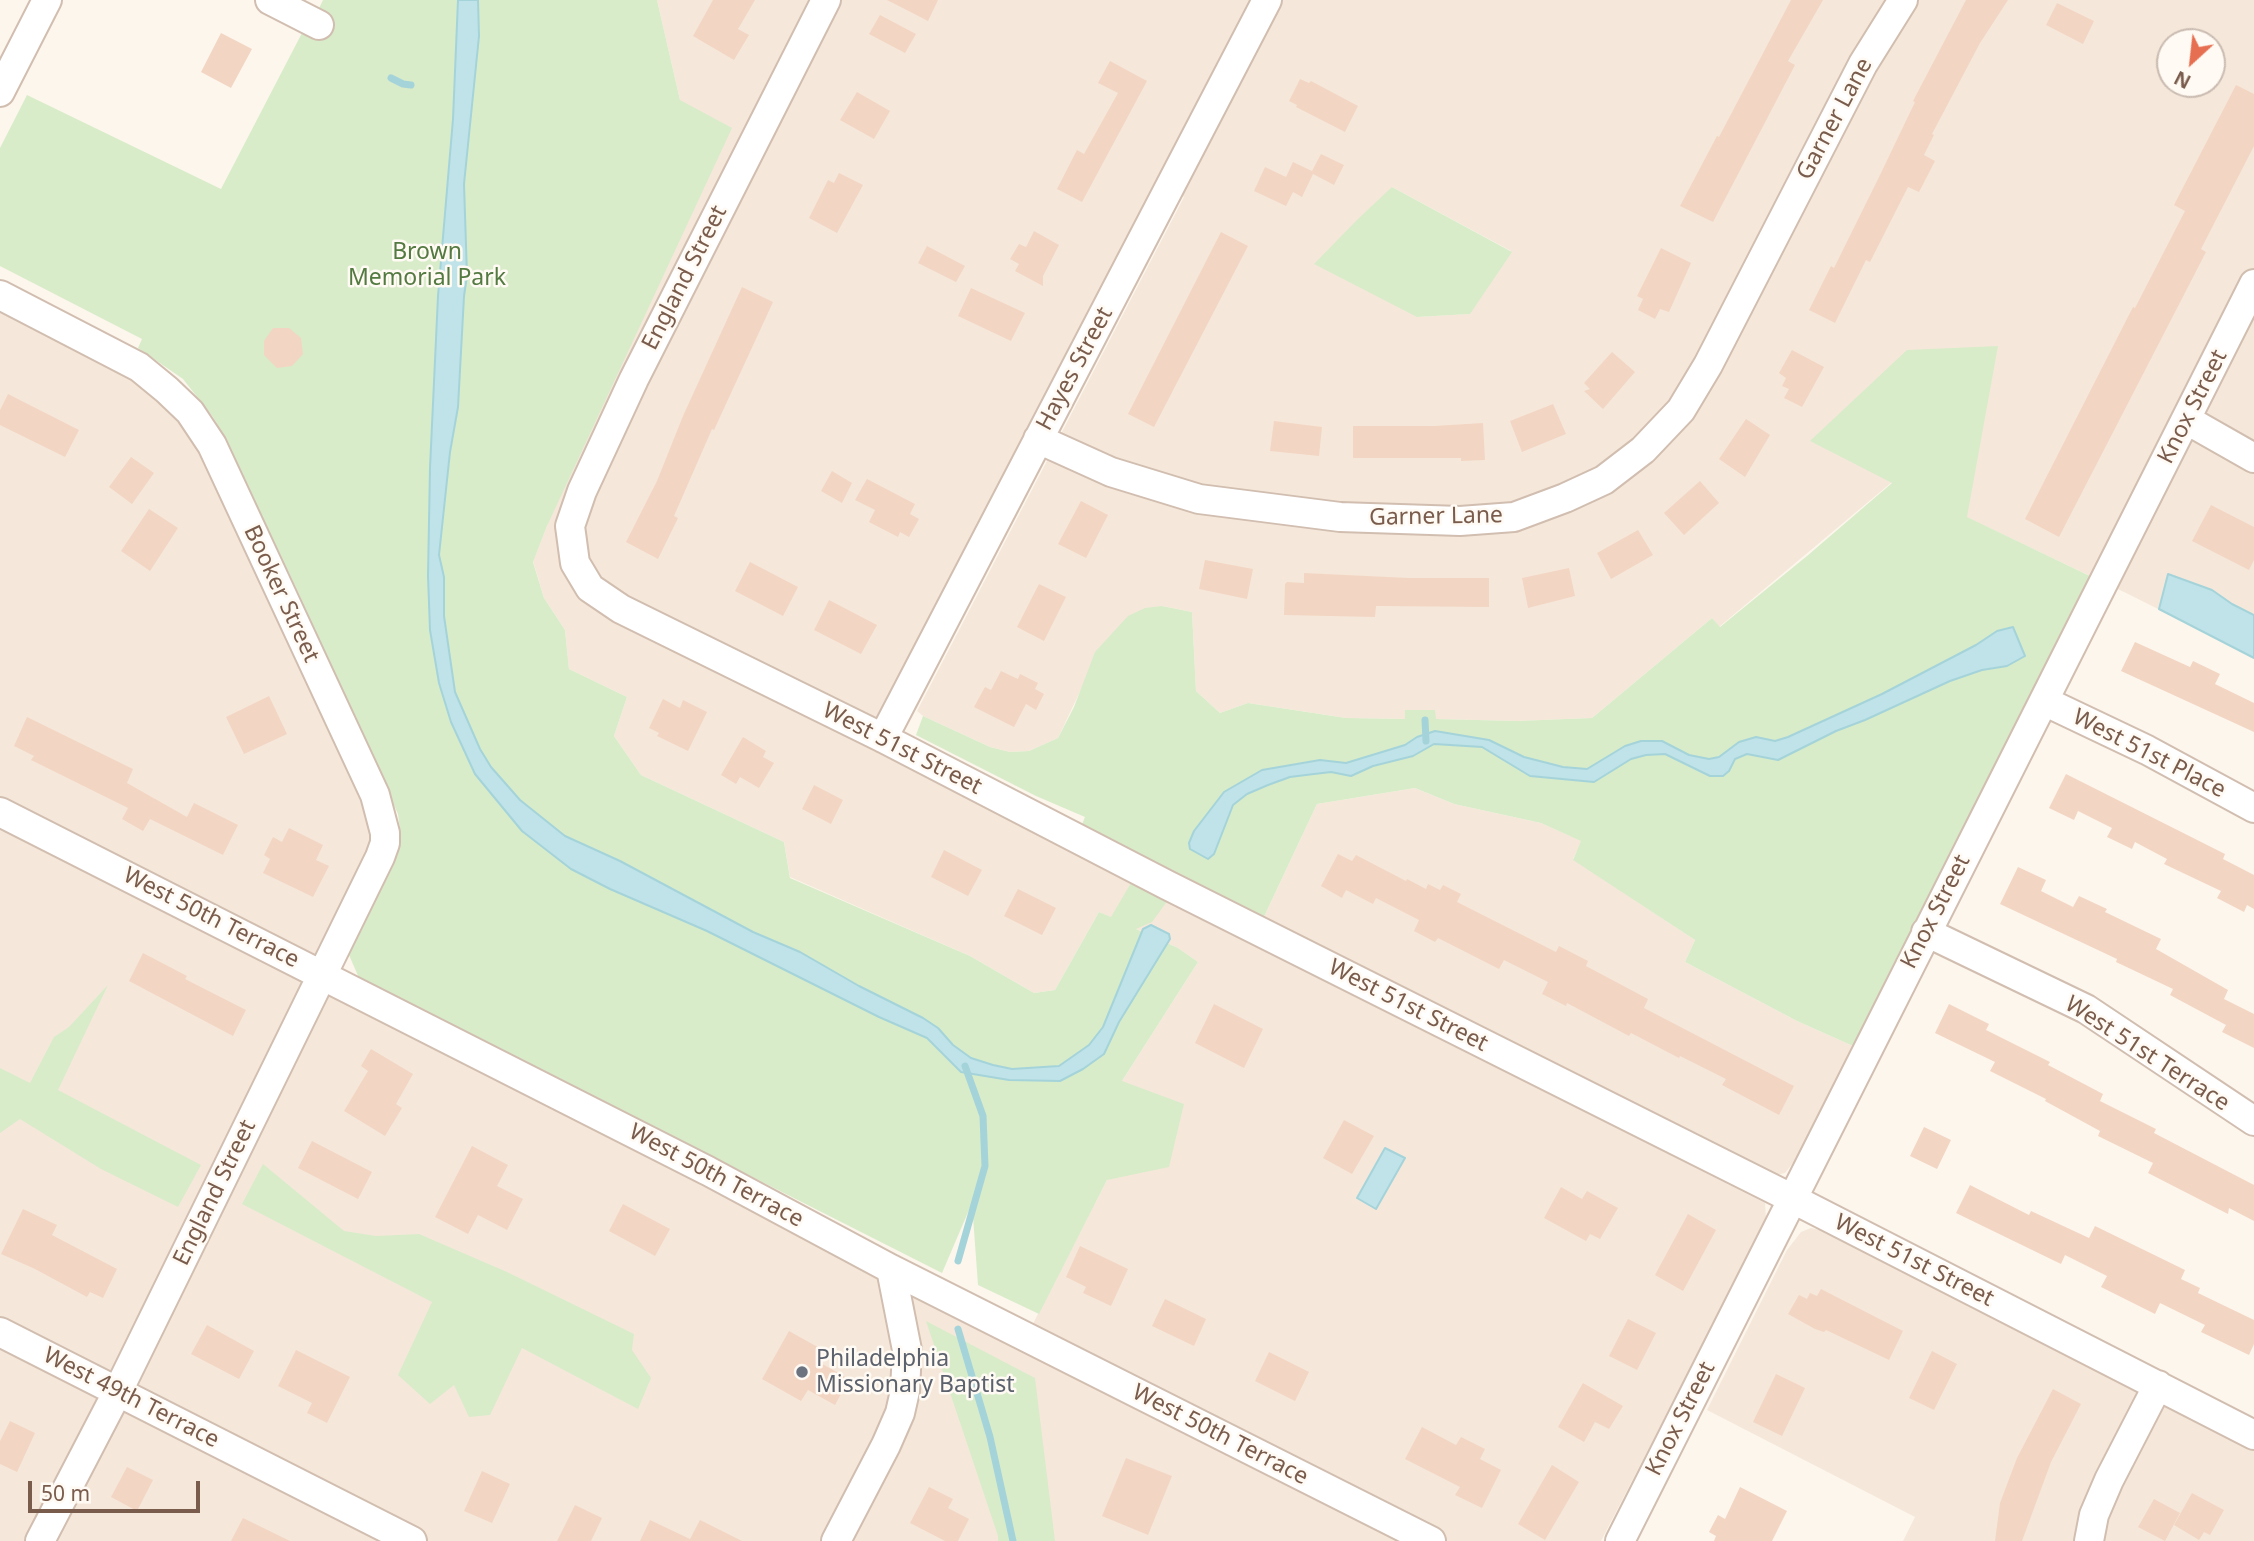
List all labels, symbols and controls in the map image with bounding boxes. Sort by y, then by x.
north arrow [2156,28,2226,98]
street label: Garner Lane [1791,53,1879,185]
text: N [2170,65,2195,95]
street label: England Street [637,201,733,355]
park label: Brown Memorial Park [348,238,506,292]
street label: Hayes Street [1031,303,1119,435]
street label: Knox Street [2152,345,2234,469]
street label: Garner Lane [1369,502,1503,532]
street label: Booker Street [237,521,325,667]
street label: West 51st Street [818,697,986,801]
street label: West 51st Place [2068,704,2230,804]
street label: Knox Street [1895,850,1977,974]
street label: West 50th Terrace [118,862,304,974]
street label: West 51st Street [1324,954,1492,1058]
street label: West 51st Terrace [2060,991,2234,1117]
street label: England Street [168,1116,262,1270]
street label: West 50th Terrace [624,1118,808,1234]
street label: West 51st Street [1830,1209,1998,1313]
street label: West 49th Terrace [38,1342,224,1454]
place label: Philadelphia Missionary Baptist [816,1345,1015,1399]
street label: Knox Street [1640,1357,1722,1481]
marker: Philadelphia Missionary Baptist [794,1364,810,1380]
street label: West 50th Terrace [1127,1379,1313,1491]
scale bar [32,1468,203,1512]
text: 50 m [41,1479,90,1507]

